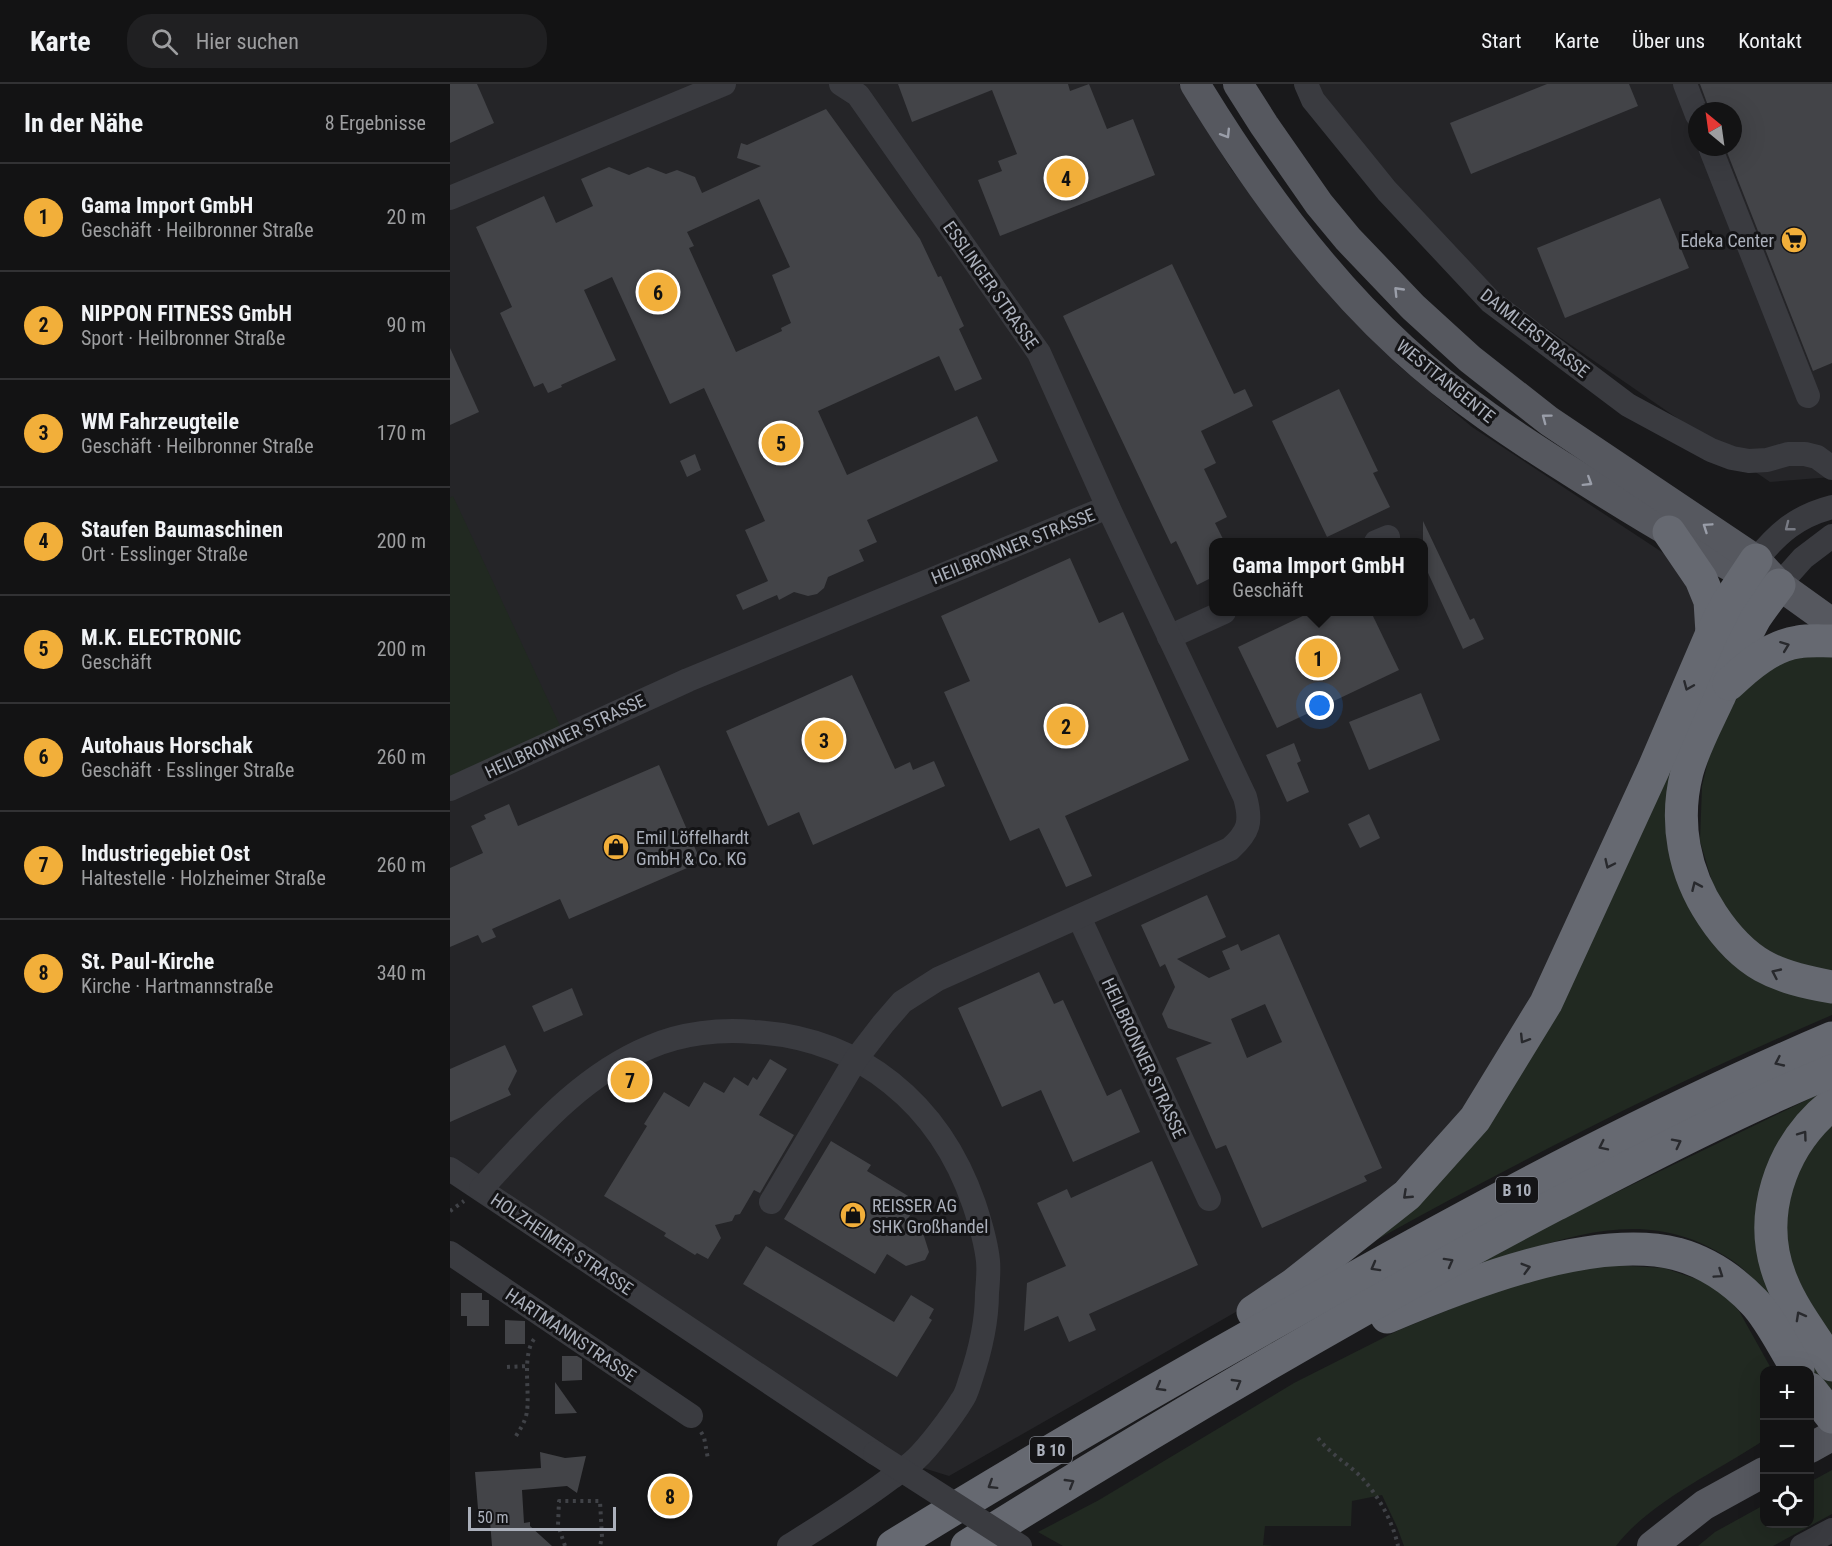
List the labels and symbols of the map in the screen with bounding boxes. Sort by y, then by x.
north arrow [1688,102,1742,156]
one-way arrow [1219,127,1230,138]
pin: 4 [1046,156,1086,200]
street label: ESSLINGER STRASSE [939,217,1043,353]
supermarket icon: Edeka Center [1779,225,1809,255]
place label: Edeka Center [1680,230,1775,251]
pin: 6 [638,270,678,314]
street label: DAIMLERSTRASSE [1477,284,1593,382]
one-way arrow [1394,288,1405,298]
street label: WESTTANGENTE [1393,335,1499,427]
one-way arrow [1541,414,1552,425]
pin: 5 [762,420,800,466]
one-way arrow [1581,475,1592,486]
street label: HEILBRONNER STRASSE [928,504,1098,588]
one-way arrow [1785,519,1796,530]
one-way arrow [1703,523,1714,534]
pin: 1 [1298,636,1338,680]
one-way arrow [1779,641,1790,653]
one-way arrow [1684,680,1696,691]
street label: HEILBRONNER STRASSE [481,690,649,782]
your location [1305,691,1334,720]
pin: 2 [1046,704,1086,748]
pin: 3 [804,718,844,762]
place label: Emil Löffelhardt GmbH & Co. KG [636,827,749,869]
shop icon: Emil Löffelhardt GmbH & Co. KG [601,832,631,862]
one-way arrow [1605,858,1617,869]
one-way arrow [1691,881,1703,892]
one-way arrow [1771,968,1782,980]
street label: HEILBRONNER STRASSE [1098,974,1190,1142]
one-way arrow [1519,1033,1531,1043]
one-way arrow [1774,1054,1785,1066]
pin: 7 [610,1058,650,1102]
one-way arrow [1796,1131,1807,1142]
one-way arrow [1598,1139,1609,1150]
one-way arrow [1671,1139,1682,1150]
road number: B 10 [1496,1177,1538,1203]
one-way arrow [1404,1187,1415,1198]
street label: HOLZHEIMER STRASSE [487,1189,637,1299]
place label: REISSER AG SHK Großhandel [872,1195,988,1237]
shop icon: REISSER AG SHK Großhandel [838,1200,868,1230]
one-way arrow [1442,1258,1453,1269]
one-way arrow [1371,1259,1381,1271]
one-way arrow [1520,1263,1531,1275]
one-way arrow [1713,1266,1723,1278]
street label: HARTMANNSTRASSE [502,1284,640,1386]
one-way arrow [1796,1311,1808,1322]
one-way arrow [1231,1379,1241,1390]
one-way arrow [1156,1380,1166,1391]
road number: B 10 [1030,1437,1072,1463]
pin: 8 [650,1474,690,1518]
one-way arrow [988,1478,998,1490]
one-way arrow [1064,1478,1074,1490]
scale bar [468,1504,616,1532]

